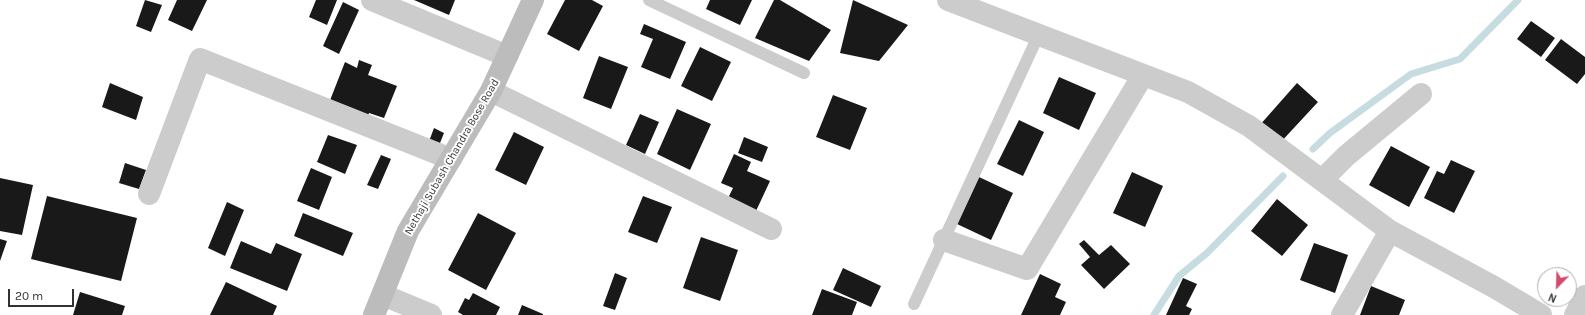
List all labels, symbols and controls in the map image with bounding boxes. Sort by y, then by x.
street label: Nethaji Subash Chandra Bose Road [402,77,502,237]
north arrow [1537,267,1577,307]
scale bar [10,281,76,307]
text: 20 m [15,289,43,303]
text: N [1546,290,1559,305]

